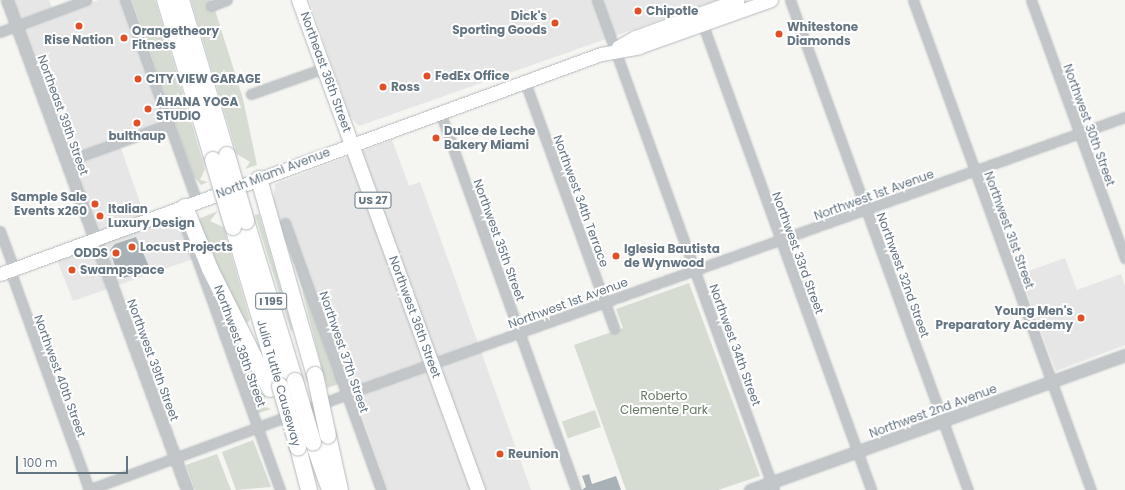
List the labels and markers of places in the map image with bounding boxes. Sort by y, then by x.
place label: Chipotle [646,4,698,18]
marker: Chipotle [633,6,643,16]
place label: Dick's Sporting Goods [452,9,547,37]
marker: Dick's Sporting Goods [550,18,560,28]
place label: Whitestone Diamonds [787,20,858,48]
marker: Rise Nation [74,21,84,31]
place label: Orangetheory Fitness [132,24,219,52]
marker: Whitestone Diamonds [774,29,784,39]
place label: Rise Nation [44,33,114,47]
marker: Orangetheory Fitness [119,33,129,43]
place label: FedEx Office [435,69,509,83]
marker: FedEx Office [422,71,432,81]
place label: CITY VIEW GARAGE [146,72,261,86]
marker: CITY VIEW GARAGE [133,74,143,84]
place label: Ross [391,80,420,94]
marker: Ross [378,82,388,92]
place label: AHANA YOGA STUDIO [156,95,238,123]
marker: AHANA YOGA STUDIO [143,104,153,114]
marker: bulthaup [132,118,142,128]
place label: Dulce de Leche Bakery Miami [444,124,535,152]
place label: bulthaup [108,129,166,143]
marker: Dulce de Leche Bakery Miami [431,133,441,143]
place label: Sample Sale Events x260 [11,190,87,218]
marker: Sample Sale Events x260 [90,199,100,209]
place label: Italian Luxury Design [108,202,195,230]
marker: Italian Luxury Design [95,211,105,221]
place label: Locust Projects [140,240,233,254]
marker: Locust Projects [127,242,137,252]
place label: Iglesia Bautista de Wynwood [624,242,720,270]
place label: ODDS [74,246,108,260]
marker: ODDS [111,248,121,258]
marker: Iglesia Bautista de Wynwood [611,251,621,261]
place label: Swampspace [80,263,164,277]
marker: Swampspace [67,265,77,275]
place label: Young Men's Preparatory Academy [936,304,1073,332]
marker: Young Men's Preparatory Academy [1076,313,1086,323]
place label: Reunion [508,447,559,461]
marker: Reunion [495,449,505,459]

